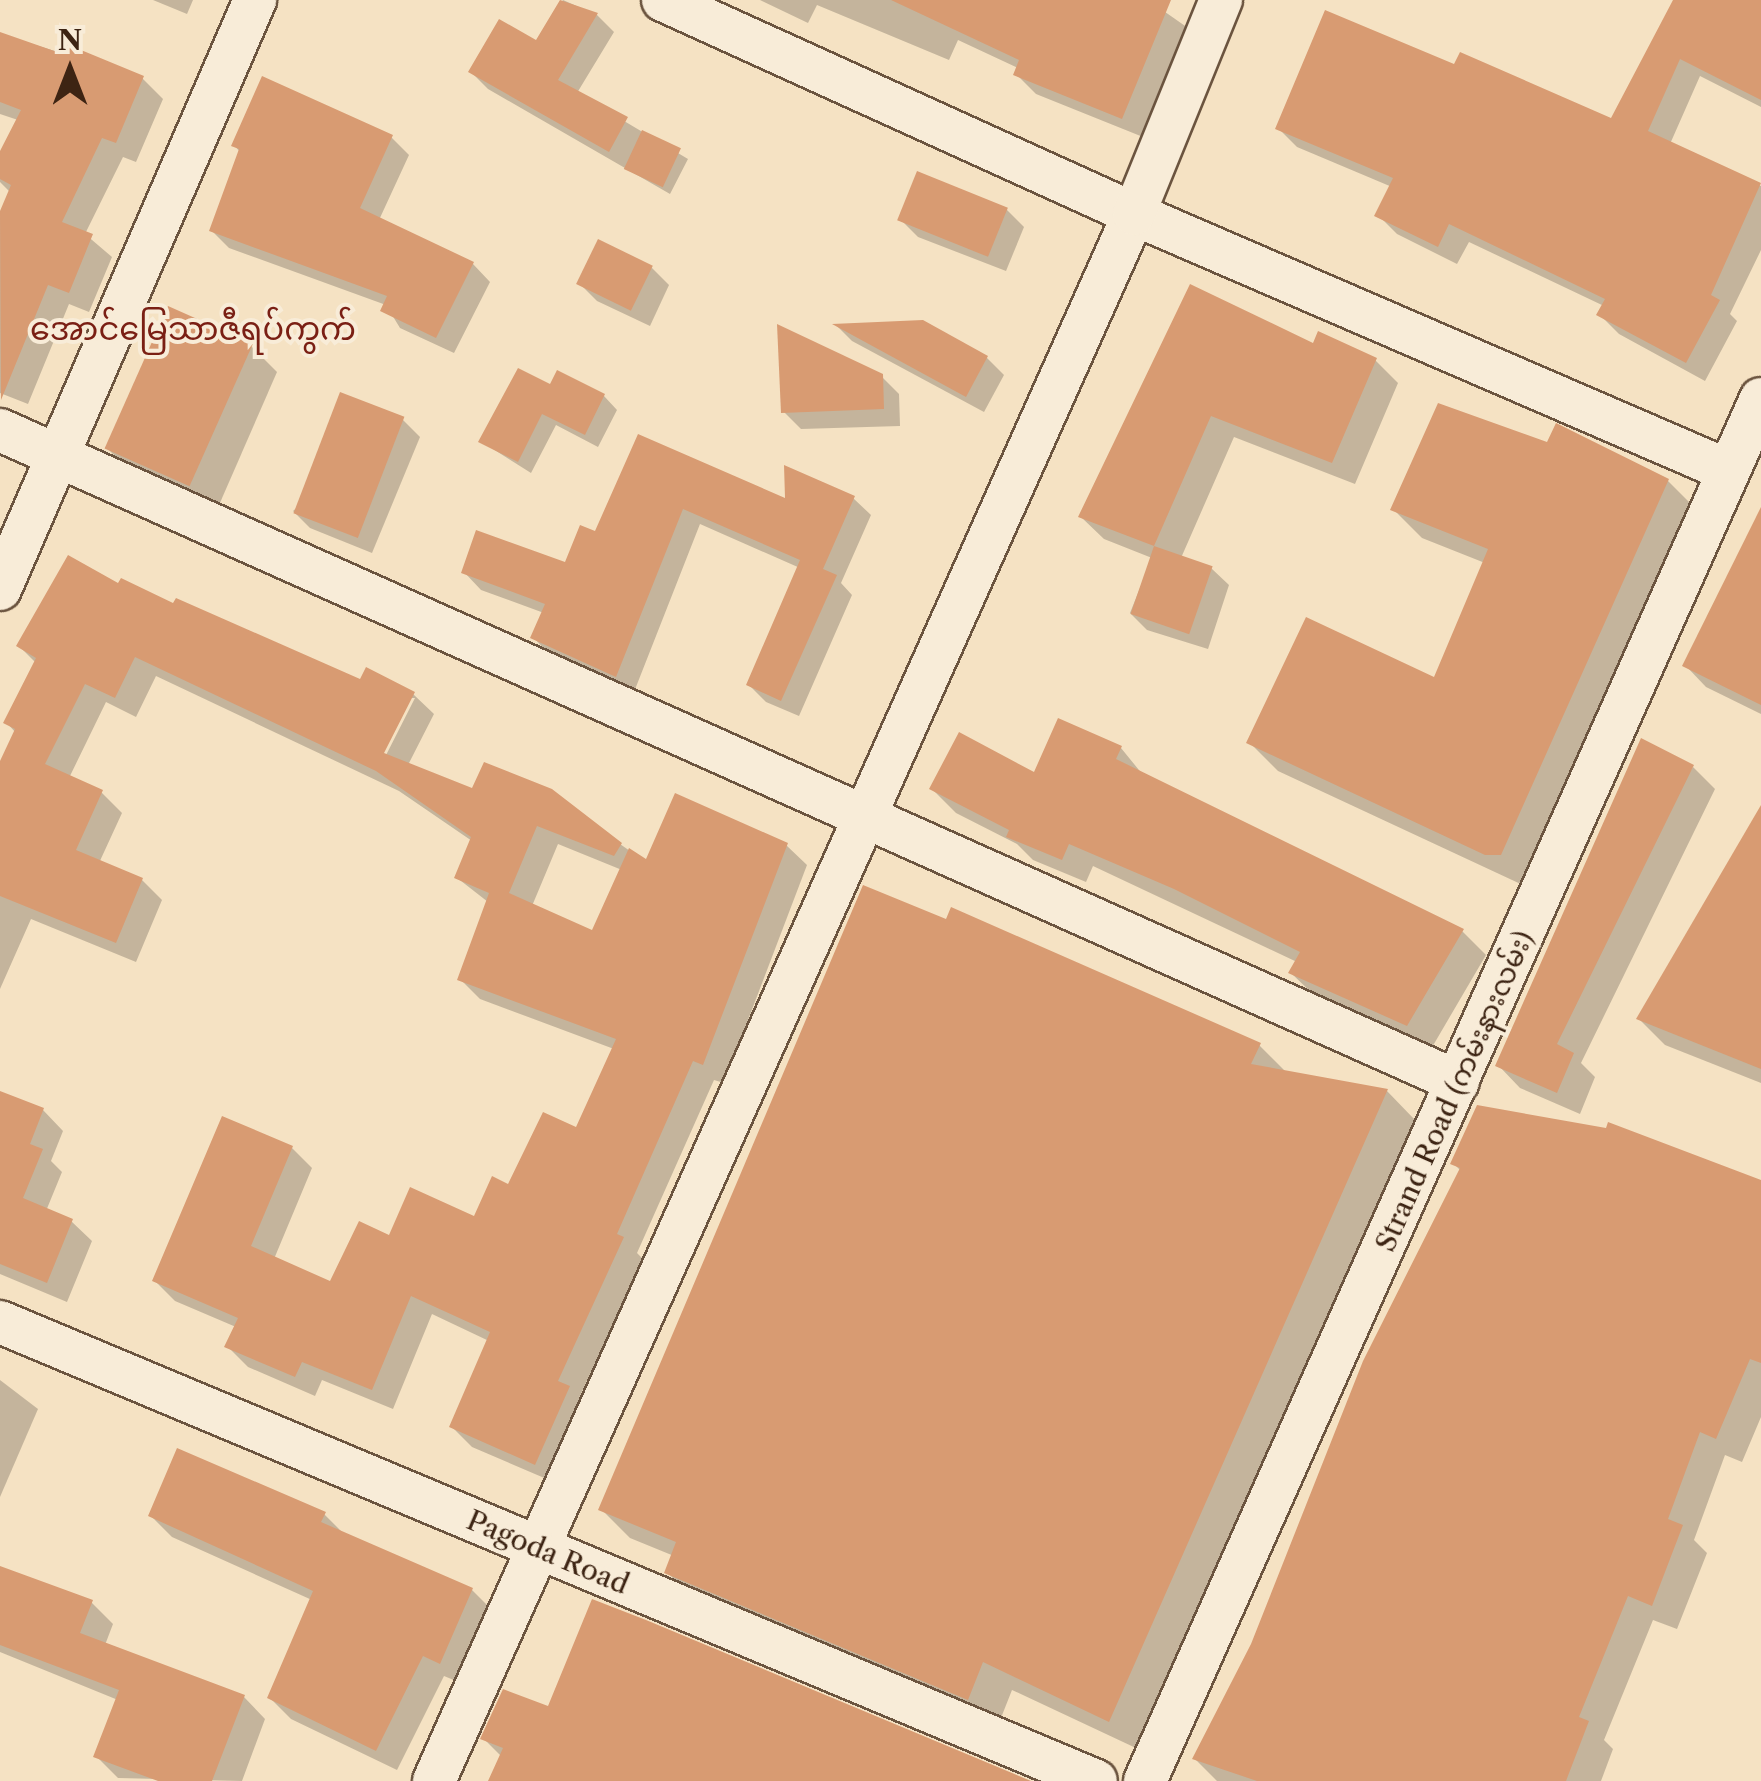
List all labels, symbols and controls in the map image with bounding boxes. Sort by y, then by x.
north arrow [20,20,120,120]
text: N [58,23,82,57]
district label: အောင်မြေသာဇီရပ်ကွက် [30,310,356,348]
street label: Strand Road (ကမ်းနားလမ်း) [1368,925,1540,1257]
street label: Pagoda Road [462,1503,634,1601]

